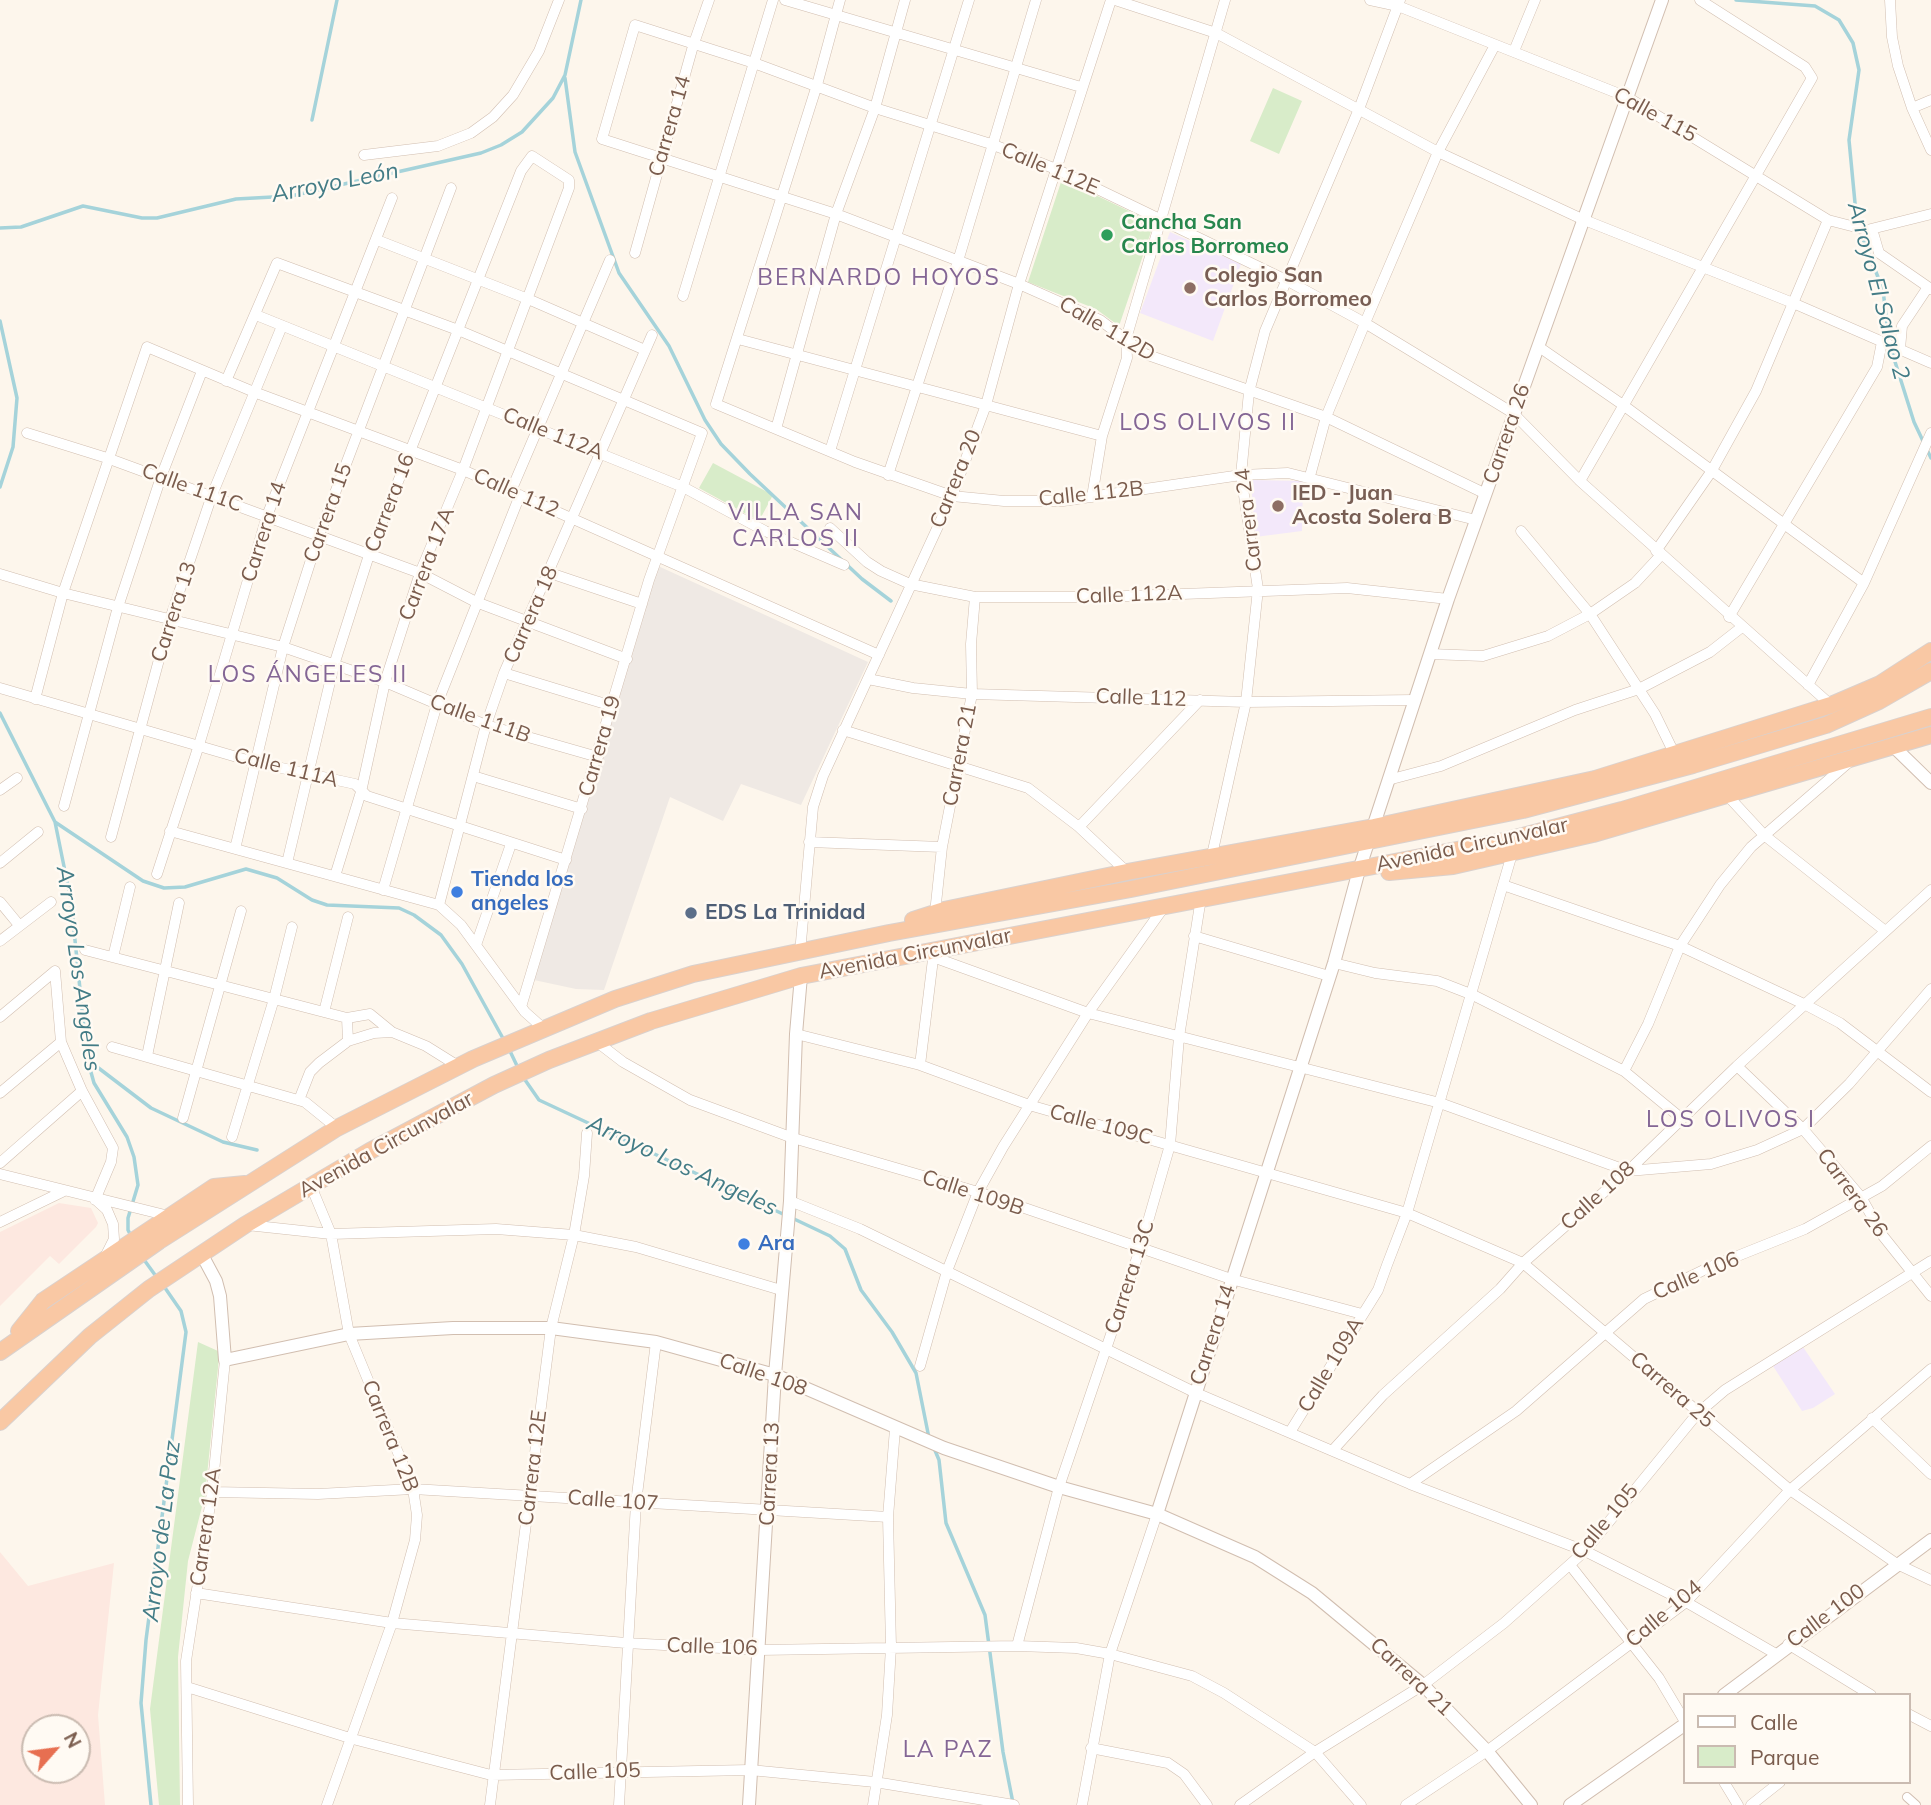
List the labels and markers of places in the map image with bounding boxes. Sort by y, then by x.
place label: Cancha San Carlos Borromeo [1121,210,1289,260]
marker: Cancha San Carlos Borromeo [1099,227,1115,243]
place label: Colegio San Carlos Borromeo [1204,263,1372,313]
marker: Colegio San Carlos Borromeo [1182,280,1198,296]
place label: IED - Juan Acosta Solera B [1292,481,1452,531]
marker: IED - Juan Acosta Solera B [1270,498,1286,514]
place label: Tienda los angeles [471,867,574,917]
marker: Tienda los angeles [449,884,465,900]
place label: EDS La Trinidad [705,900,866,926]
marker: EDS La Trinidad [683,905,699,921]
place label: Ara [758,1231,795,1257]
marker: Ara [736,1236,752,1252]

